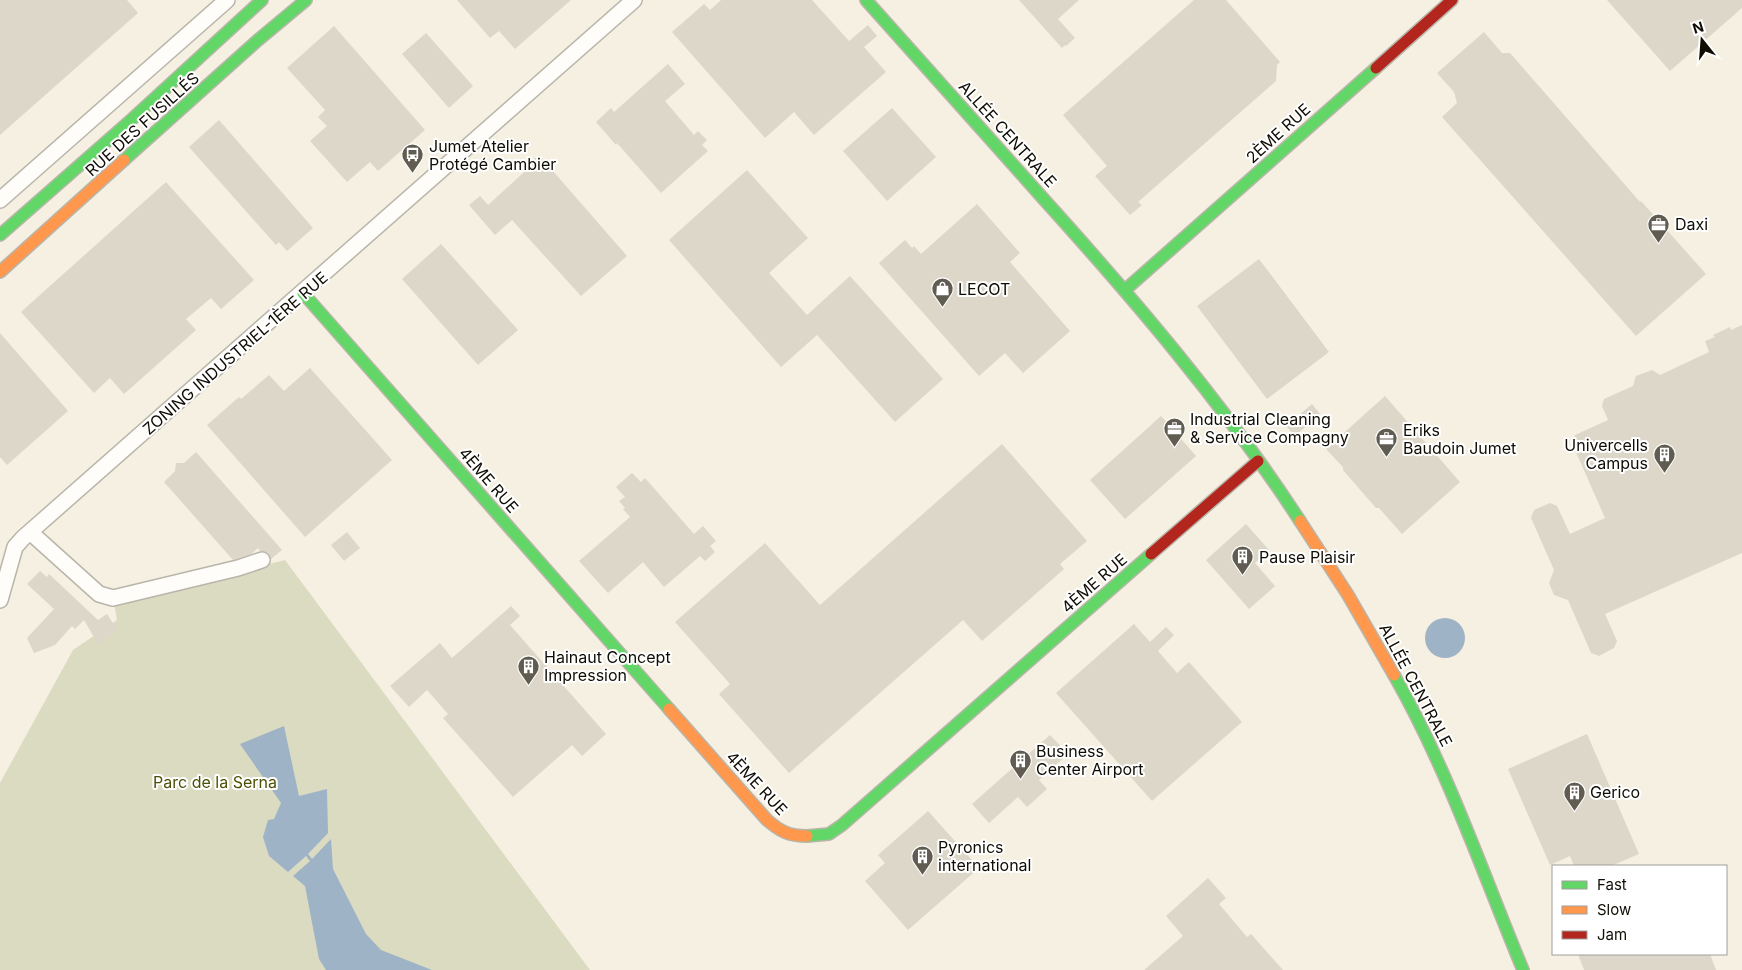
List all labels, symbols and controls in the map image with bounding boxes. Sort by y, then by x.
north arrow [1677,15,1727,65]
text: N [1690,17,1706,37]
street label: RUE DES FUSILLÉS [81,68,203,180]
street label: ALLÉE CENTRALE [955,77,1061,191]
street label: 2ÈME RUE [1242,99,1314,167]
place label: Jumet Atelier Protégé Cambier [429,136,556,174]
bus stop icon: Jumet Atelier Protégé Cambier [401,143,425,174]
office icon: Daxi [1647,212,1671,243]
place label: Daxi [1675,214,1708,234]
street label: ZONING INDUSTRIEL-1ÈRE RUE [138,267,332,439]
shop icon: LECOT [930,277,954,308]
place label: LECOT [958,279,1010,299]
place label: Industrial Cleaning & Service Compagny [1190,409,1349,447]
office icon: Industrial Cleaning & Service Compagny [1162,416,1186,447]
place label: Eriks Baudoin Jumet [1403,420,1516,458]
office icon: Eriks Baudoin Jumet [1375,427,1399,458]
place label: Univercells Campus [1564,435,1648,473]
building icon: Univercells Campus [1652,442,1676,473]
street label: 4ÈME RUE [455,443,523,517]
building icon: Pause Plaisir [1231,545,1255,576]
place label: Pause Plaisir [1259,547,1355,567]
street label: 4ÈME RUE [1057,549,1131,617]
street label: ALLÉE CENTRALE [1375,620,1457,750]
place label: Hainaut Concept Impression [544,647,671,685]
building icon: Hainaut Concept Impression [516,654,540,685]
place label: Business Center Airport [1036,741,1144,779]
street label: 4ÈME RUE [722,747,792,819]
building icon: Business Center Airport [1008,748,1032,779]
park label: Parc de la Serna [153,772,277,792]
building icon: Gerico [1562,780,1586,811]
place label: Gerico [1590,782,1640,802]
place label: Pyronics international [938,837,1031,875]
building icon: Pyronics international [910,844,934,875]
legend [1552,865,1727,955]
text: Fast [1597,875,1627,894]
text: Slow [1597,900,1631,919]
text: Jam [1597,925,1627,944]

